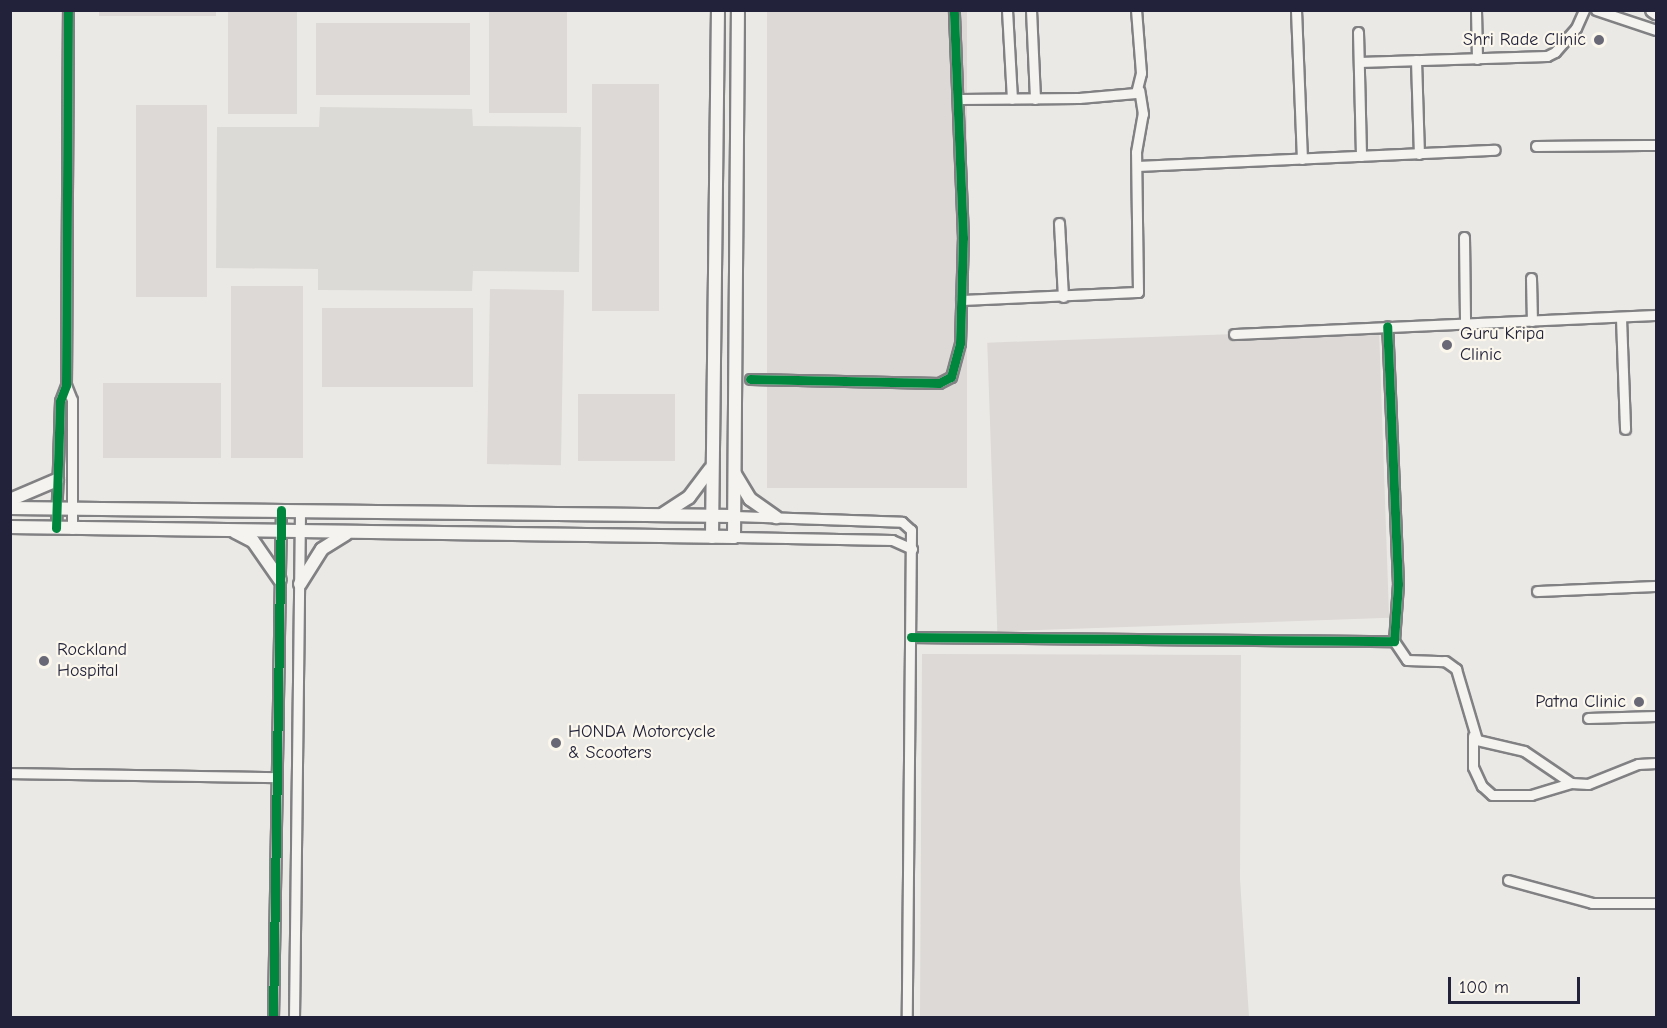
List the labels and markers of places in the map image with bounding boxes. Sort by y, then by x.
place label: Shri Rade Clinic [1463,29,1586,51]
marker: Shri Rade Clinic [1590,31,1608,49]
place label: Guru Kripa Clinic [1460,324,1545,366]
marker: Guru Kripa Clinic [1438,336,1456,354]
place label: Rockland Hospital [57,640,127,682]
marker: Rockland Hospital [35,652,53,670]
place label: Patna Clinic [1535,691,1626,713]
marker: Patna Clinic [1630,693,1648,711]
place label: HONDA Motorcycle & Scooters [568,722,715,764]
marker: HONDA Motorcycle & Scooters [549,736,563,750]

